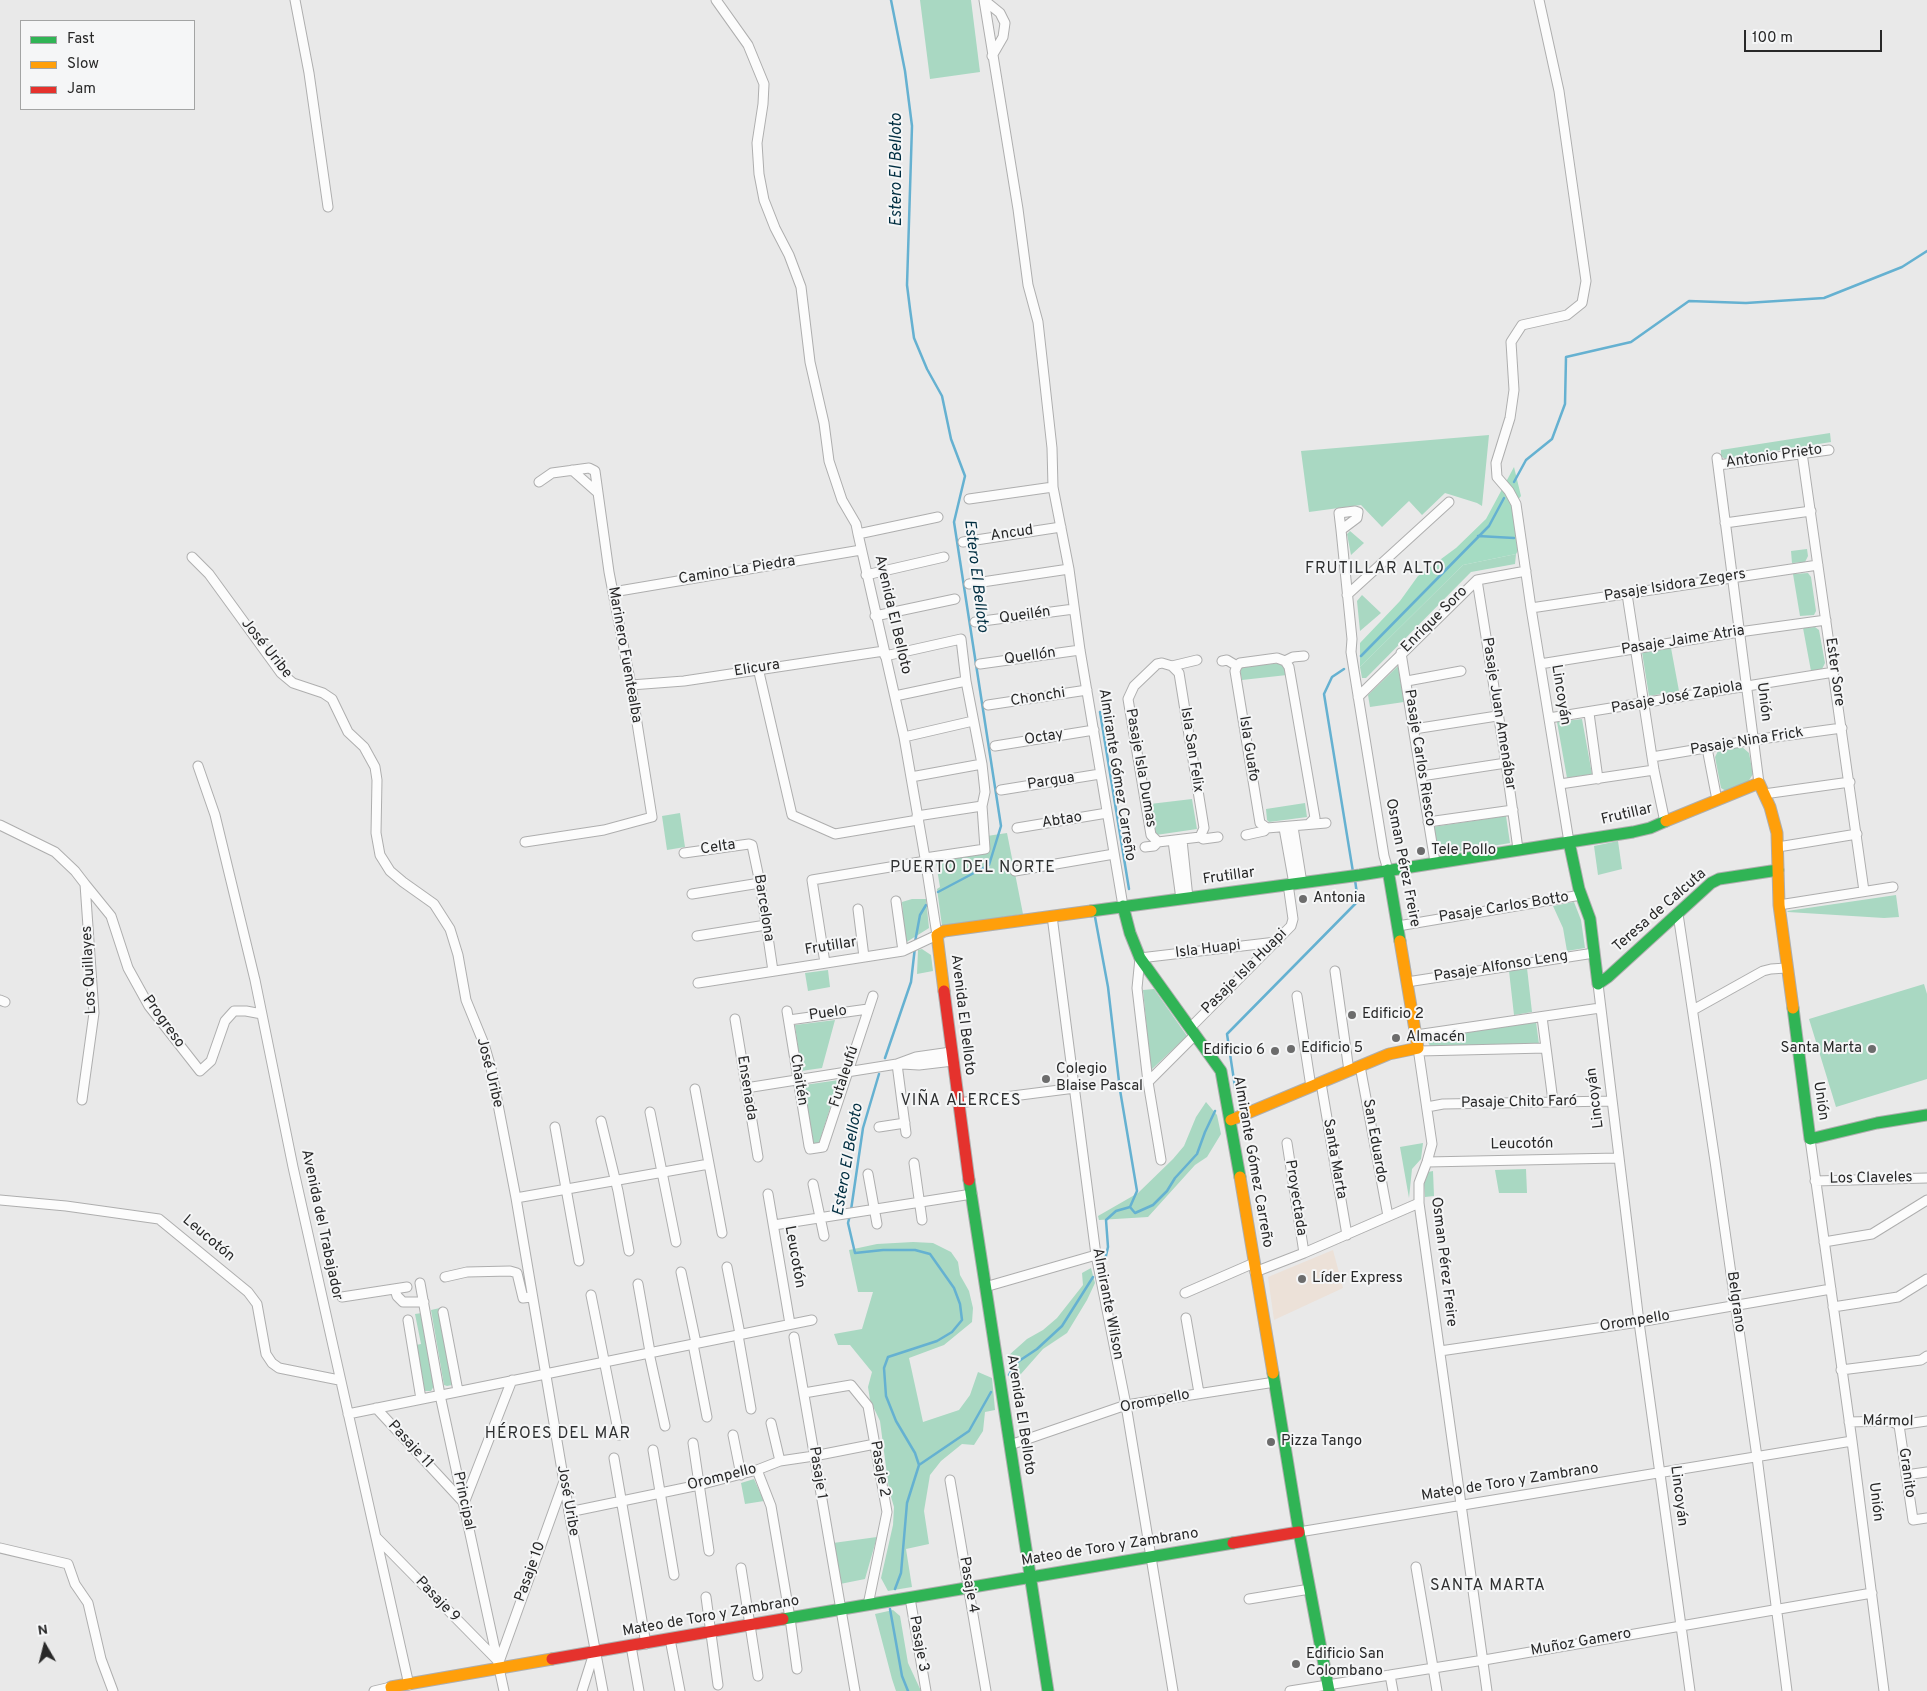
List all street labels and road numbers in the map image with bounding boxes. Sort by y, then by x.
street label: Antonio Prieto [1725,441,1823,473]
street label: Ancud [989,522,1035,546]
street label: Camino La Piedra [677,553,797,589]
street label: Avenida El Belloto [870,554,914,676]
street label: Pasaje Isidora Zegers [1603,566,1747,606]
street label: Enrique Soro [1398,583,1472,657]
street label: Marinero Fuentealba [603,585,645,725]
street label: Queilén [998,603,1052,629]
street label: José Uribe [236,616,296,682]
street label: Pasaje Jaime Atria [1620,622,1746,660]
street label: Pasaje Juan Amenábar [1477,636,1519,792]
street label: Ester Sore [1820,636,1848,708]
street label: Quellón [1003,644,1057,670]
street label: Elicura [733,657,781,681]
street label: Lincoyán [1546,663,1574,727]
street label: Pasaje José Zapiola [1610,678,1744,718]
street label: Unión [1752,681,1774,723]
street label: Chonchi [1009,685,1067,711]
street label: Almirante Gómez Carreño [1093,688,1139,862]
street label: Pasaje Carlos Riesco [1399,688,1439,828]
street label: Isla San Felix [1175,706,1207,794]
street label: Pasaje Isla Dumas [1121,707,1159,829]
street label: Isla Guafo [1234,715,1262,783]
street label: Pasaje Nina Frick [1689,724,1805,760]
street label: Octay [1023,726,1065,750]
street label: Pargua [1026,769,1076,795]
street label: Osman Pérez Freire [1381,797,1423,929]
street label: Frutillar [1599,800,1655,830]
street label: Abtao [1041,809,1083,833]
street label: Celta [699,837,737,859]
street label: Frutillar [1202,864,1256,890]
street label: Teresa de Calcuta [1610,865,1710,957]
street label: Barcelona [749,873,777,943]
street label: Pasaje Carlos Botto [1438,889,1570,927]
street label: Los Quillayes [79,925,101,1015]
street label: Pasaje Isla Huapi [1199,926,1291,1018]
street label: Frutillar [804,934,858,960]
street label: Isla Huapi [1174,937,1242,963]
street label: Pasaje Alfonso Leng [1433,948,1569,986]
street label: Avenida El Belloto [946,953,978,1077]
street label: Progreso [138,992,188,1052]
street label: Puelo [808,1002,848,1026]
street label: José Uribe [472,1036,506,1110]
street label: Futaleufú [827,1044,863,1110]
street label: Chaitén [785,1053,811,1107]
street label: Ensenada [732,1054,760,1122]
street label: Lincoyán [1583,1067,1609,1129]
street label: Almirante Gómez Carreño [1228,1075,1276,1249]
street label: Unión [1808,1080,1832,1122]
street label: Pasaje Chito Faró [1461,1093,1577,1113]
street label: San Eduardo [1358,1098,1390,1184]
street label: Santa Marta [1318,1117,1350,1201]
street label: Leucotón [1490,1135,1554,1155]
street label: Avenida del Trabajador [296,1148,346,1302]
street label: Proyectada [1280,1159,1310,1237]
street label: Los Claveles [1829,1169,1913,1189]
street label: Osman Pérez Freire [1426,1196,1460,1328]
street label: Leucotón [178,1212,238,1266]
street label: Leucotón [780,1224,808,1290]
street label: Almirante Wilson [1087,1247,1127,1361]
street label: Belgrano [1722,1270,1748,1334]
street label: Orompello [1599,1308,1671,1336]
street label: Avenida El Belloto [1002,1353,1038,1477]
street label: Orompello [1119,1386,1191,1418]
street label: Mármol [1862,1413,1914,1431]
street label: Pasaje 11 [383,1417,437,1473]
street label: Pasaje 2 [865,1439,893,1499]
street label: Pasaje 1 [804,1445,830,1501]
street label: Granito [1894,1447,1918,1499]
street label: Mateo de Toro y Zambrano [1420,1460,1600,1506]
street label: Orompello [686,1461,758,1495]
street label: José Uribe [552,1464,582,1538]
street label: Lincoyán [1665,1465,1691,1527]
street label: Principal [448,1470,478,1532]
street label: Unión [1864,1481,1886,1523]
street label: Mateo de Toro y Zambrano [1020,1525,1200,1571]
street label: Pasaje 10 [512,1539,550,1605]
street label: Pasaje 4 [954,1555,982,1615]
street label: Pasaje 9 [411,1573,463,1627]
street label: Mateo de Toro y Zambrano [621,1593,801,1641]
street label: Pasaje 3 [904,1615,932,1673]
street label: Muñoz Gamero [1529,1625,1633,1661]

